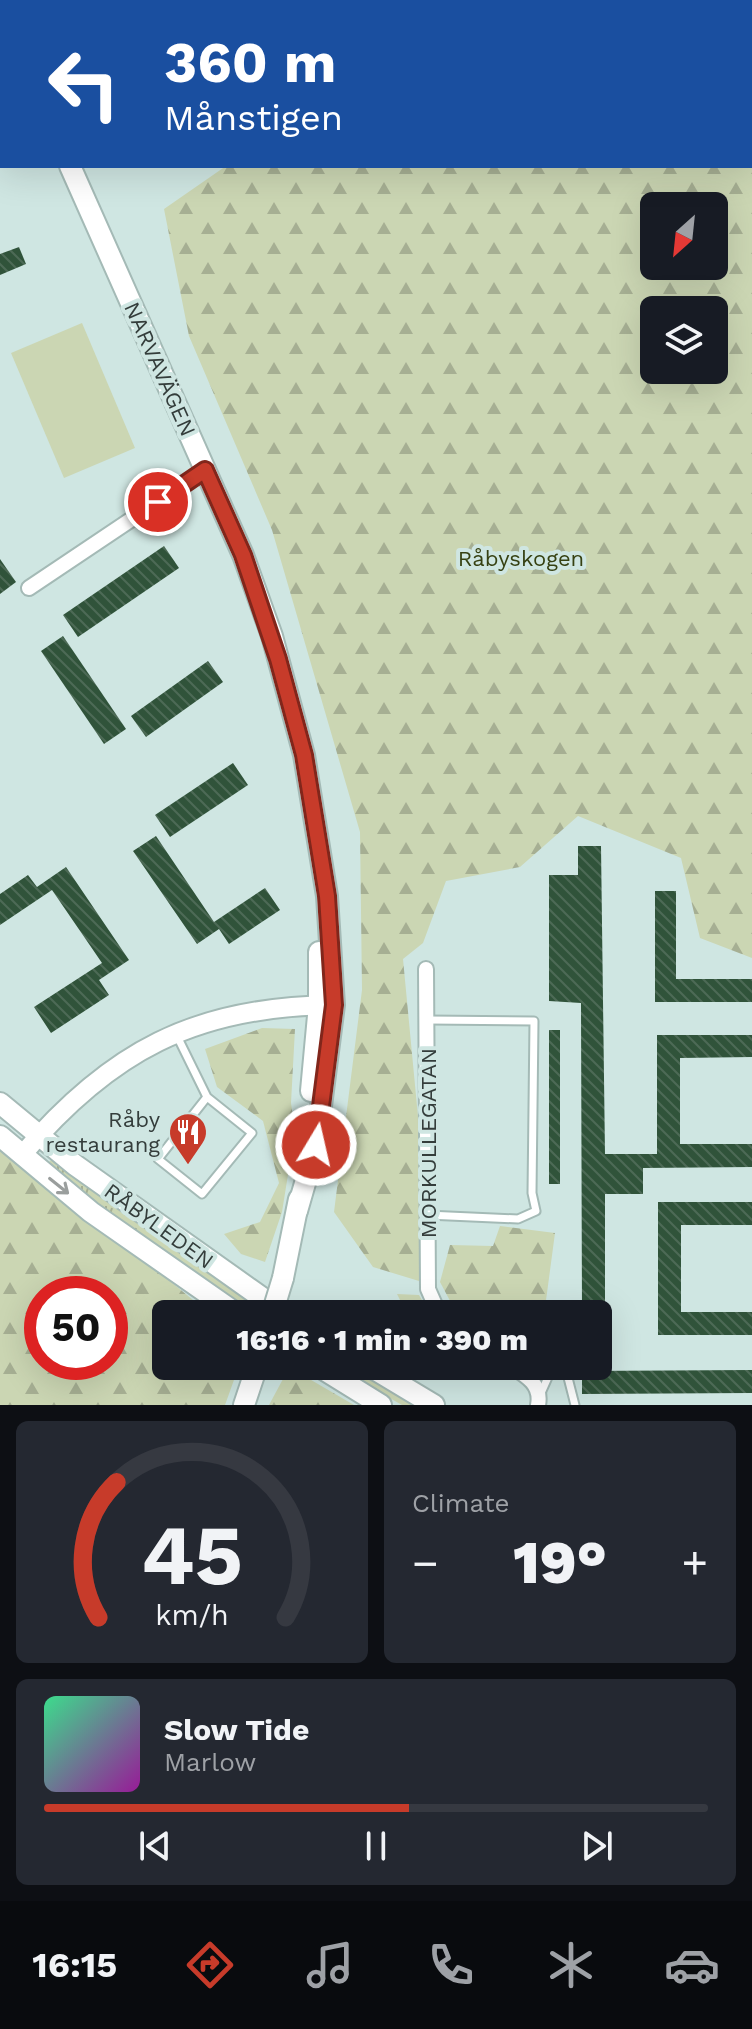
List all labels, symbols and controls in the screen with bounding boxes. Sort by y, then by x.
text: 360 m [164,30,336,96]
icon: left [32,32,136,136]
text: Månstigen [164,97,343,139]
north arrow [640,192,728,280]
map controls [640,192,728,384]
button: layers [640,296,728,384]
street label: NARVAVÄGEN [119,298,201,440]
pin [124,468,192,536]
icon: arrive [136,480,180,524]
park label: Råbyskogen [458,546,584,571]
street label: MORKULLEGATAN [416,1048,441,1238]
position arrow [274,1103,358,1187]
place label: Råby restaurang [45,1107,161,1157]
restaurant icon: Råby restaurang [167,1111,209,1166]
one-way arrow [49,1177,69,1195]
street label: RÅBYLEDEN [100,1178,218,1274]
speed limit sign: 50 [24,1276,128,1380]
text: 16:16 · 1 min · 390 m [236,1322,528,1357]
text: Climate [412,1488,510,1518]
text: 45 [141,1507,243,1604]
text: 19° [513,1527,607,1598]
text: − [412,1537,439,1589]
text: + [681,1537,708,1589]
text: km/h [155,1598,229,1632]
text: Slow Tide [164,1712,309,1747]
text: Marlow [164,1747,256,1777]
icon: previous [133,1824,177,1868]
icon: pause [354,1824,398,1868]
icon: next [575,1824,619,1868]
icon: directions [182,1937,238,1993]
icon: music [302,1937,358,1993]
icon: phone [423,1937,479,1993]
icon: climate [543,1937,599,1993]
icon: car [664,1937,720,1993]
text: 16:15 [32,1944,117,1986]

